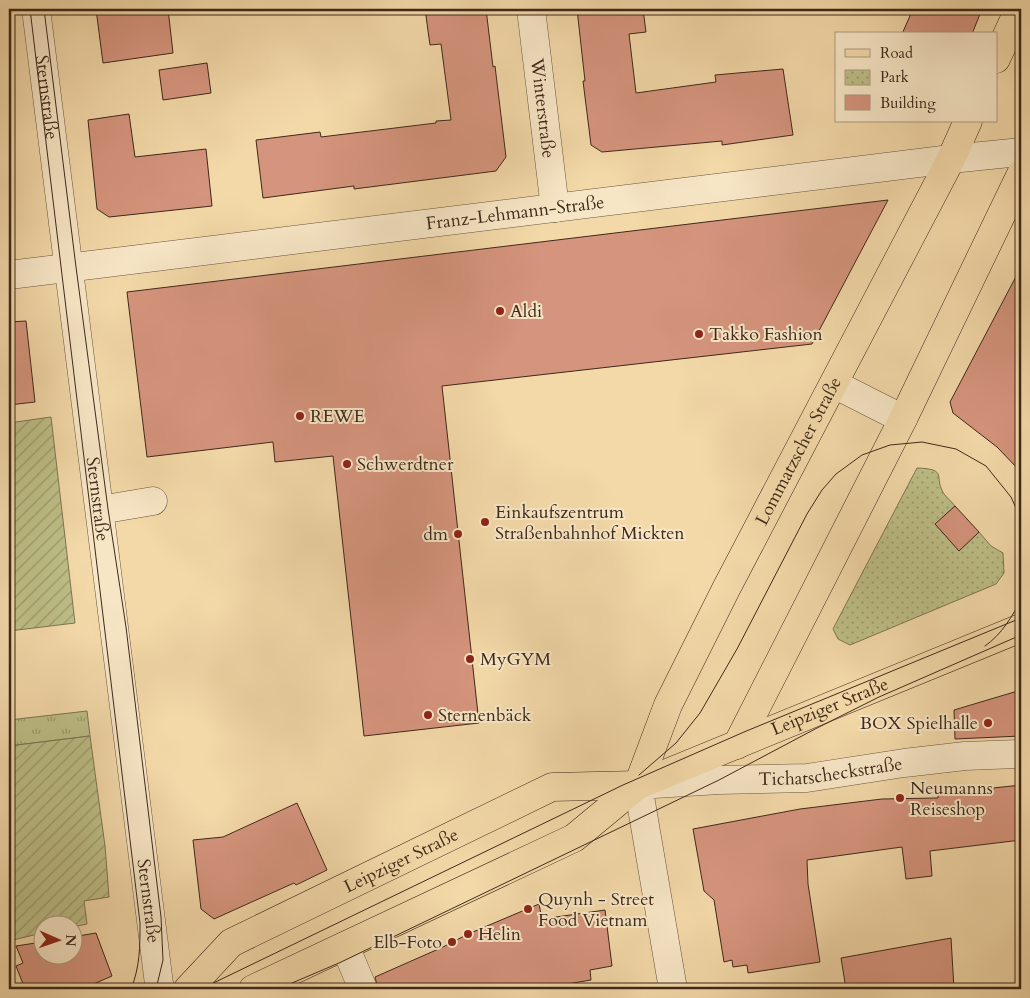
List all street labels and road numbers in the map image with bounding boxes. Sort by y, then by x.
street label: Sternstraße [29,54,64,141]
street label: Winterstraße [524,56,561,160]
street label: Franz-Lehmann-Straße [425,190,606,237]
street label: Lommatzscher Straße [750,373,848,530]
street label: Sternstraße [80,456,115,543]
street label: Leipziger Straße [768,672,892,742]
street label: Tichatscheckstraße [758,751,904,792]
street label: Leipziger Straße [340,822,463,899]
street label: Sternstraße [131,857,166,945]

